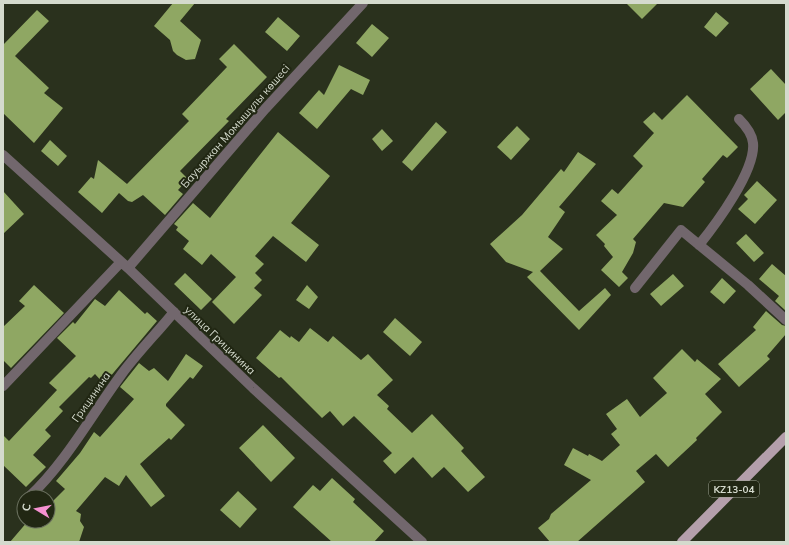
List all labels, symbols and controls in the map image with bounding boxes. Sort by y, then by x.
street label: Бауыржан Момышұлы көшесі [177,61,293,191]
street label: улица Грицинина [182,303,258,377]
street label: Грицинина [69,369,113,425]
road number: KZ13-04 [709,481,759,497]
north arrow [16,489,56,529]
text: С [19,502,34,512]

